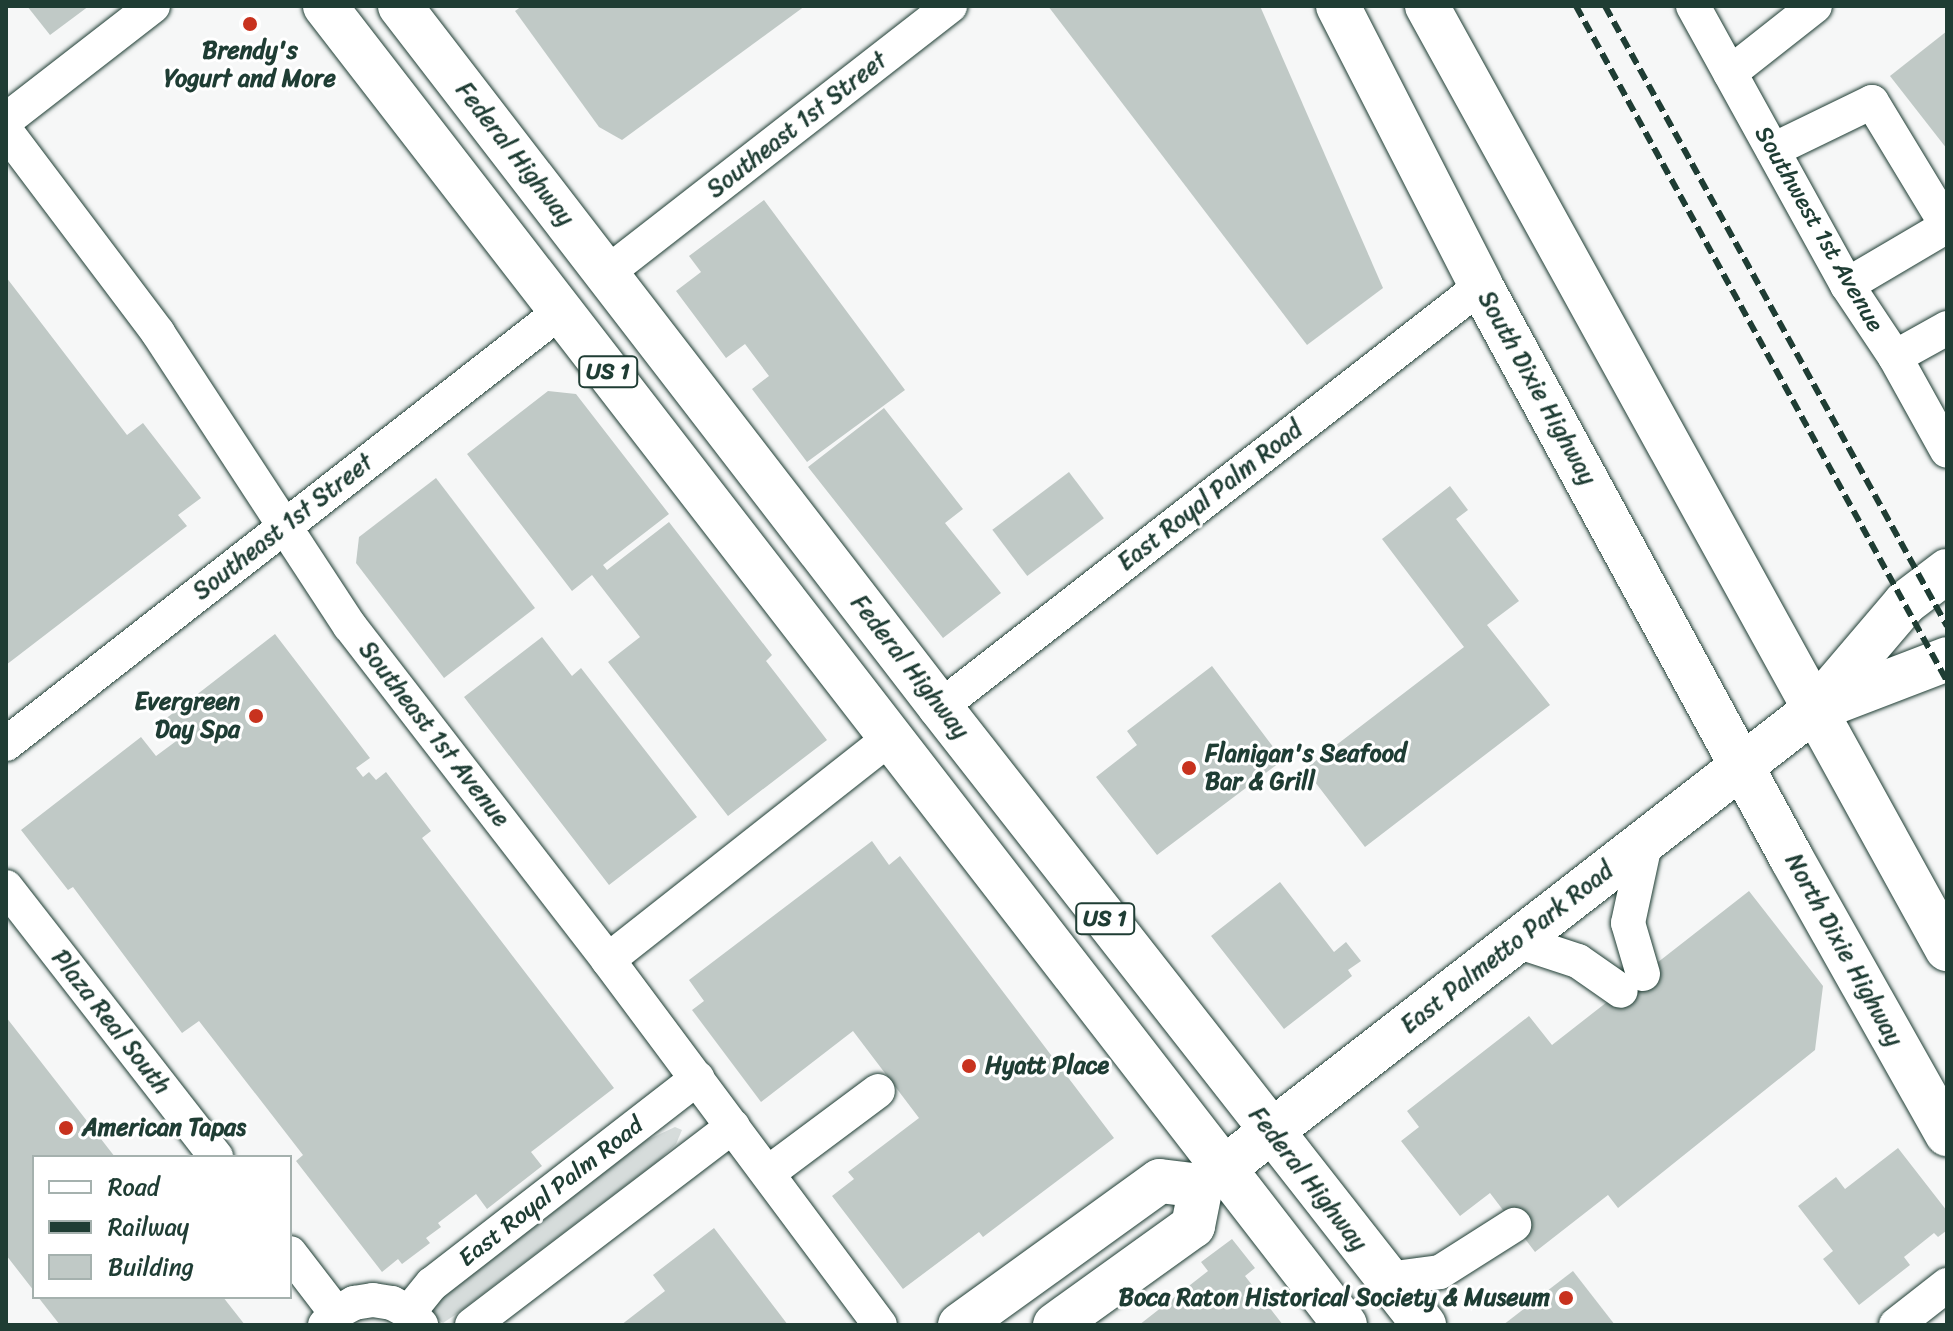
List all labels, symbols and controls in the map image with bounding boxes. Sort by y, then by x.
marker: Brendy's Yogurt and More [241,15,259,33]
place label: Brendy's Yogurt and More [164,37,336,93]
street label: Southeast 1st Street [701,46,893,204]
street label: Federal Highway [450,76,580,232]
street label: Southwest 1st Avenue [1748,121,1890,337]
street label: South Dixie Highway [1472,286,1602,490]
road number: US 1 [578,354,638,390]
street label: East Royal Palm Road [1112,415,1308,577]
street label: Southeast 1st Street [187,448,379,606]
street label: Federal Highway [845,589,975,745]
street label: Southeast 1st Avenue [352,635,516,833]
place label: Evergreen Day Spa [135,688,240,744]
marker: Evergreen Day Spa [247,707,265,725]
place label: Flanigan's Seafood Bar & Grill [1205,740,1407,796]
marker: Flanigan's Seafood Bar & Grill [1180,759,1198,777]
street label: North Dixie Highway [1779,849,1909,1051]
street label: East Palmetto Park Road [1395,856,1619,1040]
road number: US 1 [1075,901,1135,937]
street label: Plaza Real South [45,943,177,1101]
place label: Hyatt Place [985,1052,1110,1080]
marker: Hyatt Place [960,1057,978,1075]
street label: Federal Highway [1243,1101,1373,1257]
street label: East Royal Palm Road [453,1111,649,1273]
place label: American Tapas [82,1114,247,1142]
marker: American Tapas [57,1119,75,1137]
legend [32,1155,292,1299]
text: Road [108,1166,159,1208]
text: Railway [108,1206,189,1248]
text: Building [108,1246,194,1288]
place label: Boca Raton Historical Society & Museum [1118,1284,1550,1312]
marker: Boca Raton Historical Society & Museum [1557,1289,1575,1307]

